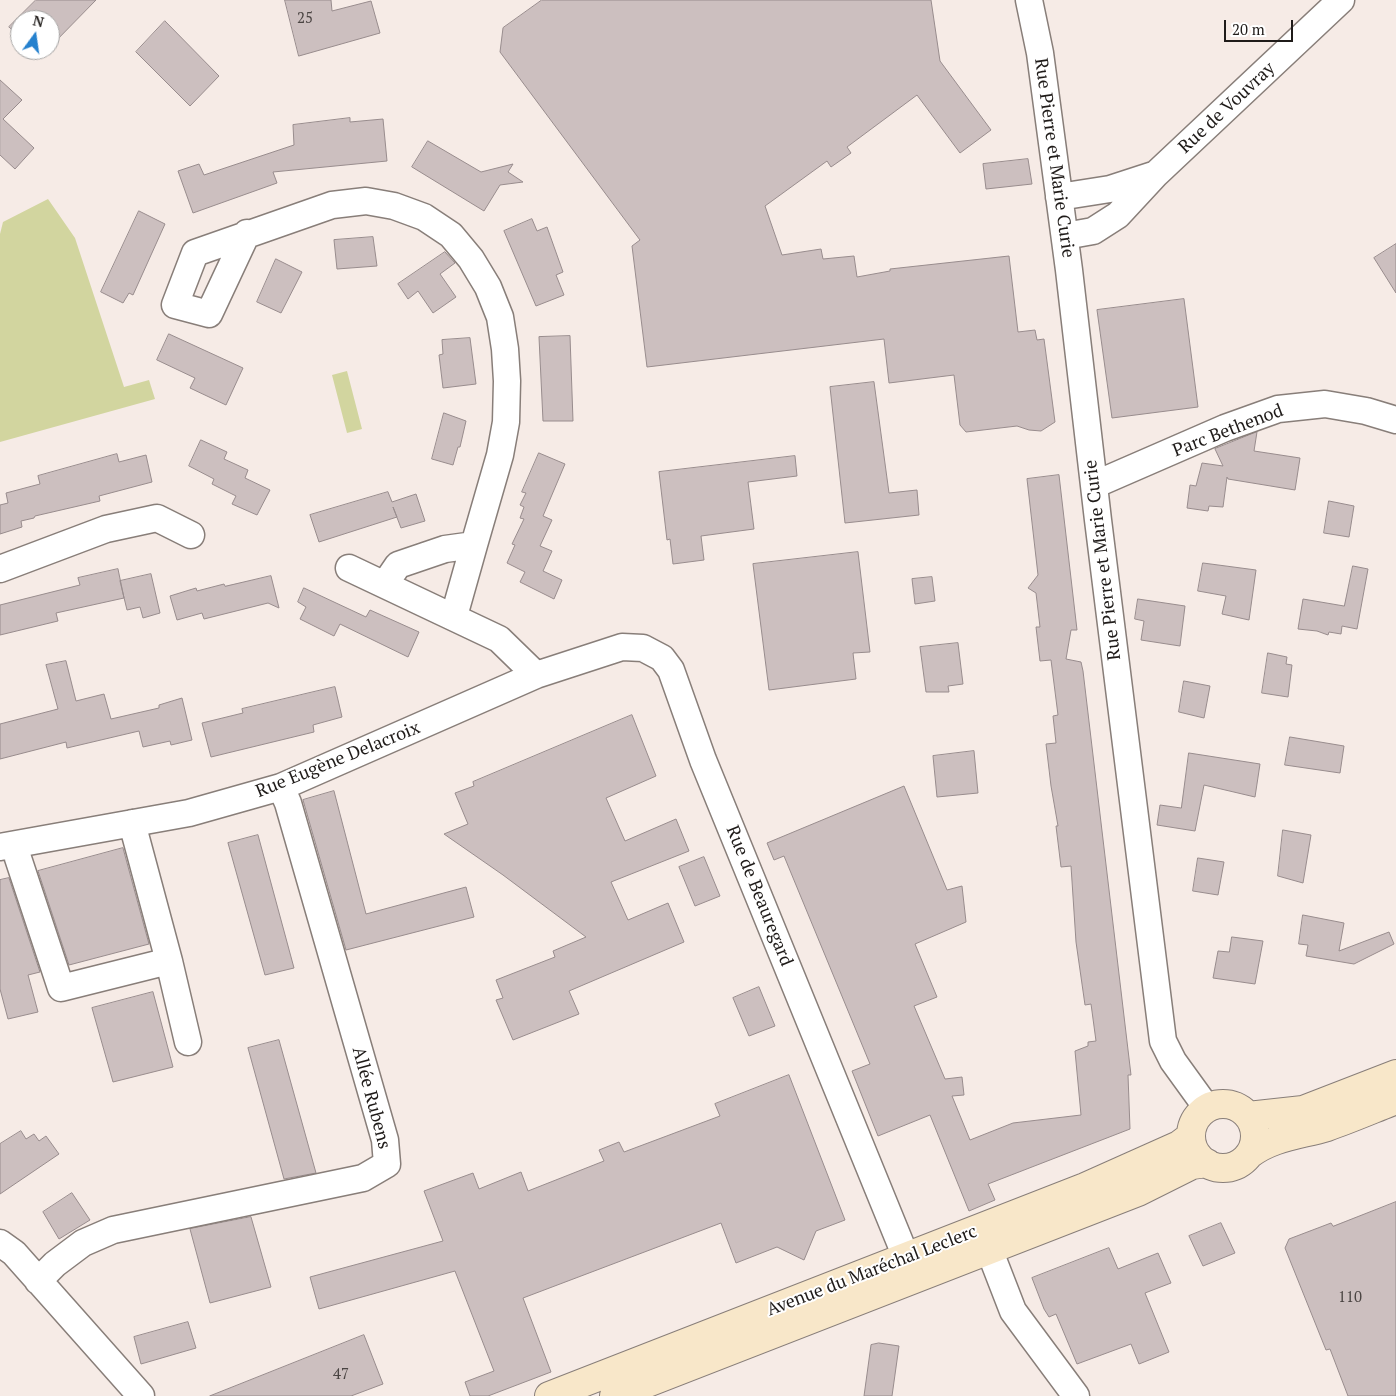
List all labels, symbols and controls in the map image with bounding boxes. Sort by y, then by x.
north arrow [10,10,60,60]
text: N [31,10,46,31]
house number: 25 [297,10,313,28]
scale bar [1226,10,1295,42]
text: 20 m [1232,19,1265,39]
street label: Rue Pierre et Marie Curie [1029,57,1079,259]
street label: Rue de Vouvray [1174,58,1280,158]
street label: Parc Bethenod [1170,400,1286,462]
street label: Rue Pierre et Marie Curie [1080,459,1126,661]
street label: Rue Eugène Delacroix [253,717,423,803]
street label: Rue de Beauregard [721,823,797,969]
street label: Allée Rubens [347,1045,395,1151]
street label: Avenue du Maréchal Leclerc [764,1221,980,1321]
house number: 110 [1338,1289,1362,1307]
house number: 47 [333,1366,349,1384]

